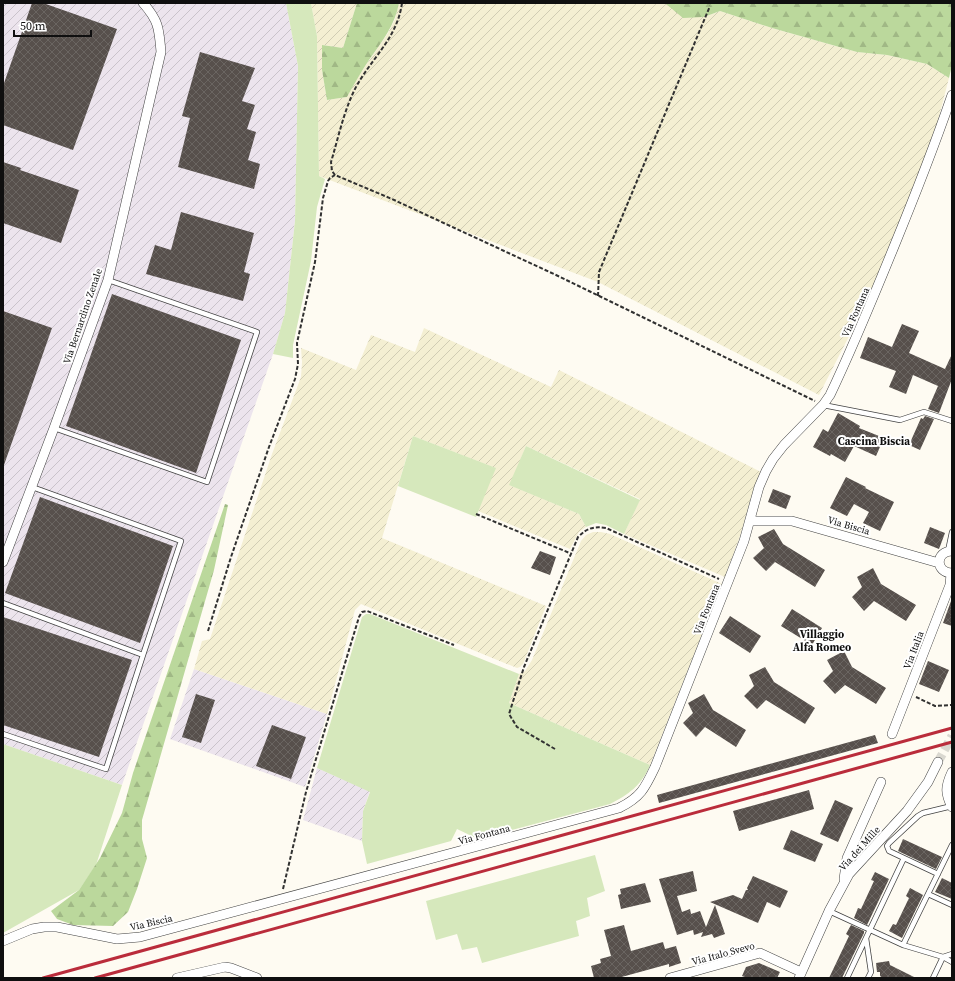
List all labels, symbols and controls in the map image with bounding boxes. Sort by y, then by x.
scale bar [14,12,91,38]
text: 50 m [20,18,46,34]
street label: Via Bernardino Zenale [60,267,105,366]
street label: Via Fontana [839,284,873,339]
district label: Cascina Biscia [838,434,910,449]
street label: Via Biscia [826,513,872,538]
street label: Via Fontana [690,581,723,636]
district label: Villaggio Alfa Romeo [793,627,851,655]
street label: Via Italia [900,628,927,671]
street label: Via Fontana [457,821,512,848]
street label: Via dei Mille [836,823,883,873]
street label: Via Biscia [129,911,175,934]
street label: Via Italo Svevo [690,939,757,968]

